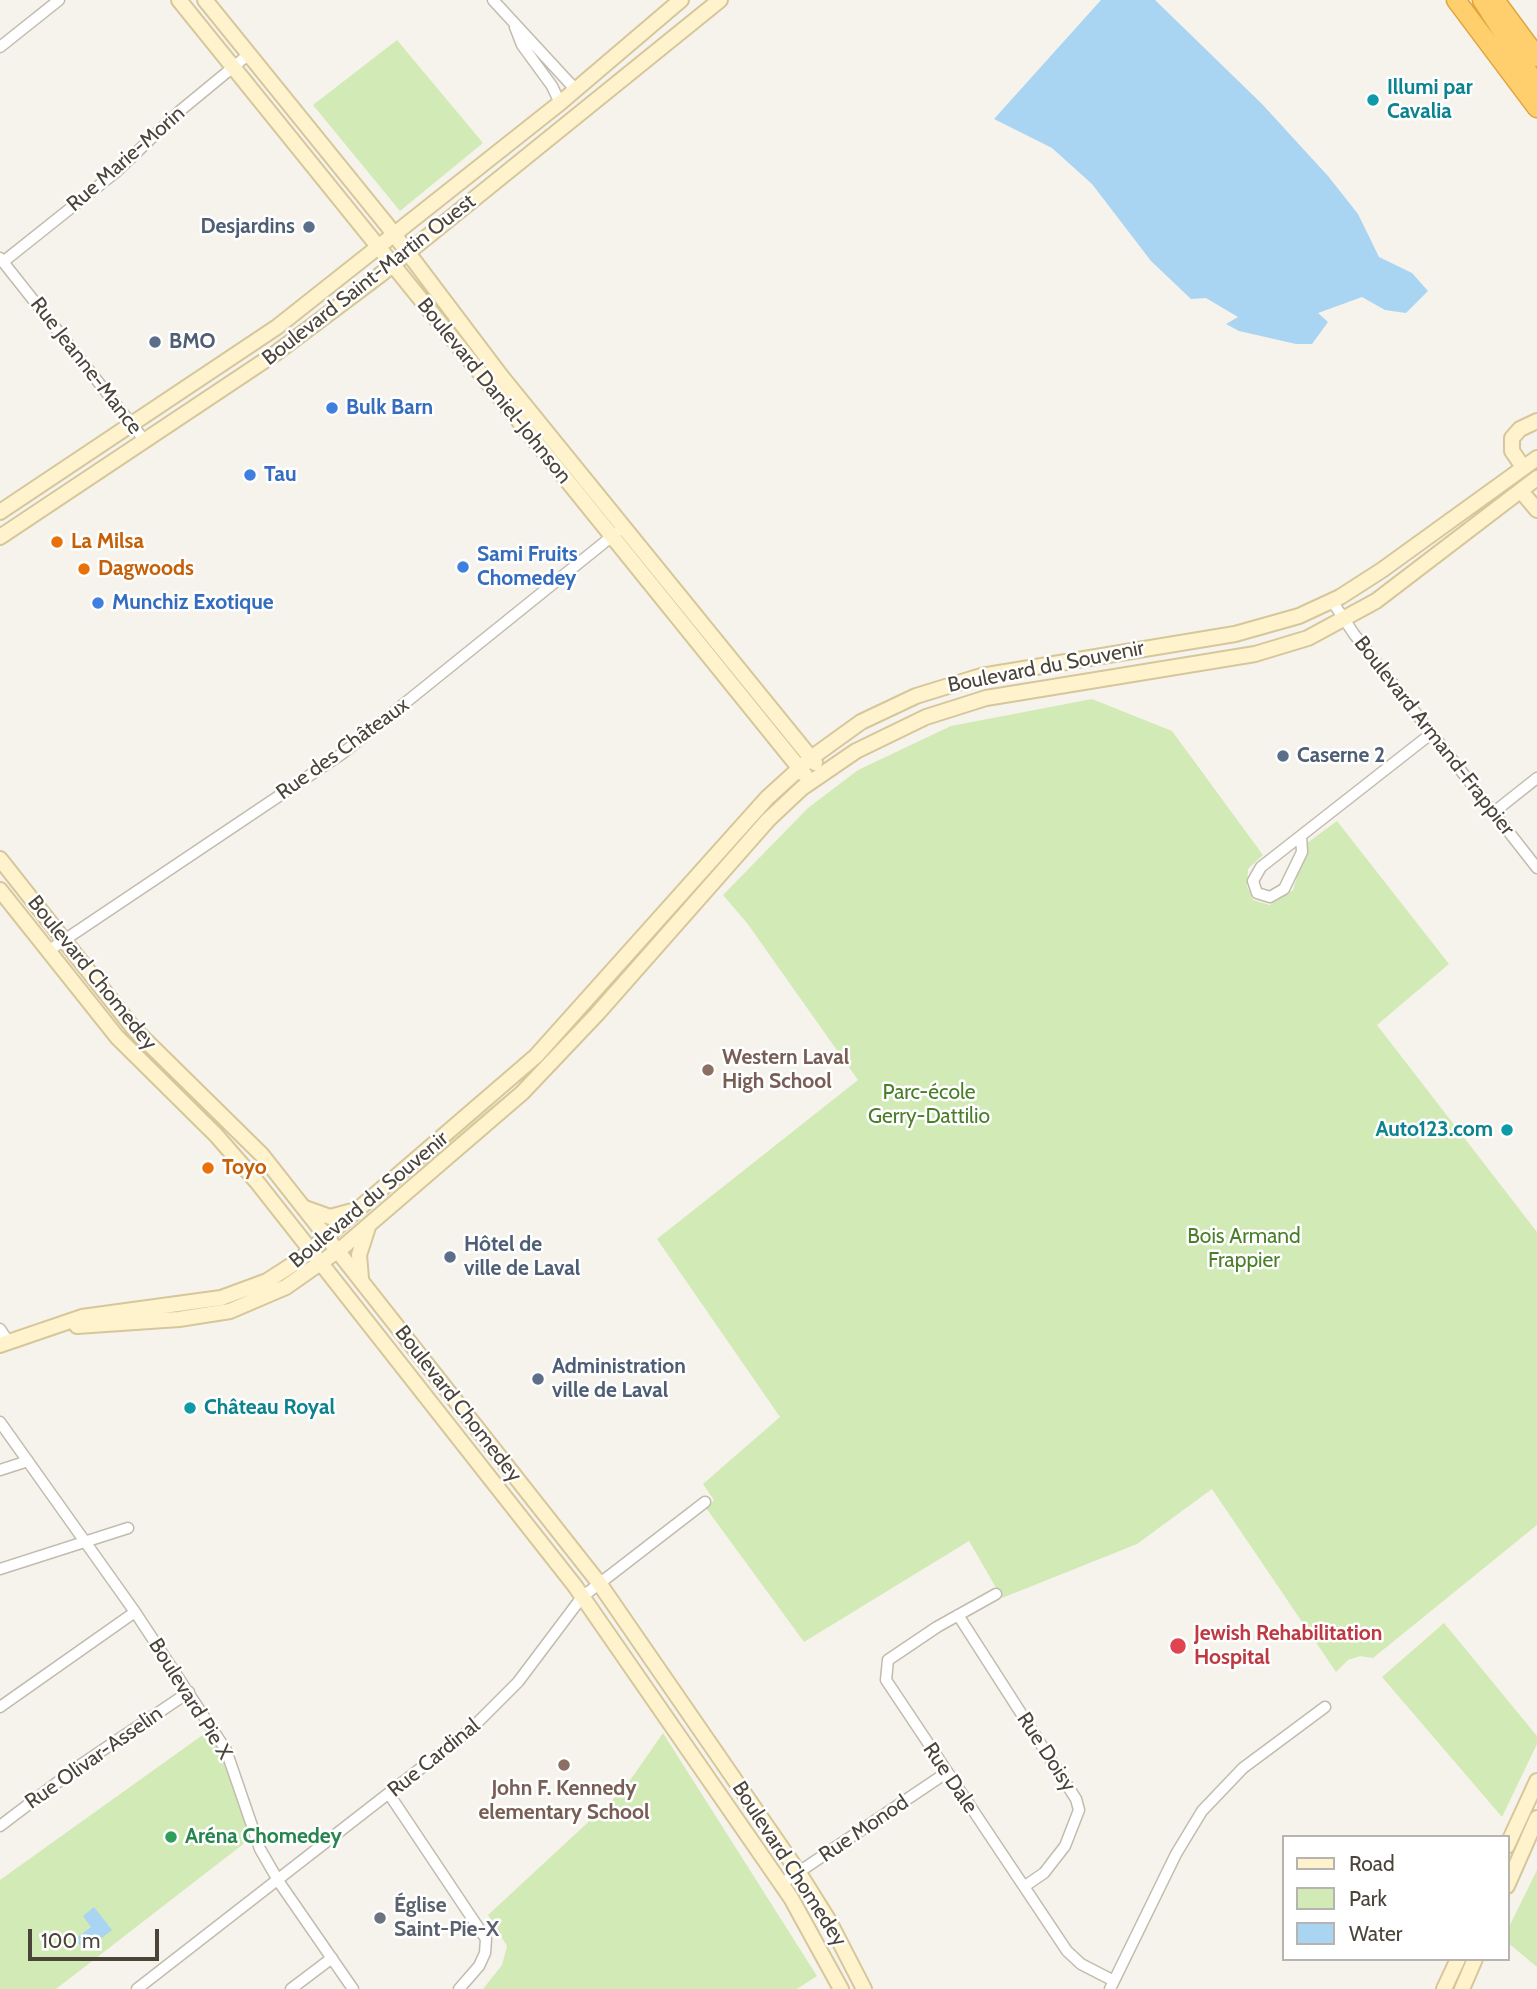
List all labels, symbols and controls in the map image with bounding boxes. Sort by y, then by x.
place label: Illumi par Cavalia [1387,75,1473,125]
marker: Illumi par Cavalia [1365,92,1381,108]
street label: Rue Marie-Morin [62,101,190,217]
street label: Boulevard Saint-Martin Ouest [258,189,480,371]
place label: Desjardins [201,214,295,240]
marker: Desjardins [301,219,317,235]
street label: Rue Jeanne-Mance [25,293,147,439]
street label: Boulevard Daniel-Johnson [411,293,577,489]
place label: BMO [169,329,215,355]
marker: BMO [147,334,163,350]
place label: Bulk Barn [346,395,433,421]
marker: Bulk Barn [324,400,340,416]
place label: Tau [264,462,296,488]
marker: Tau [242,467,258,483]
place label: La Milsa [71,529,144,555]
marker: La Milsa [49,534,65,550]
place label: Sami Fruits Chomedey [477,542,578,592]
place label: Dagwoods [98,556,194,582]
marker: Sami Fruits Chomedey [455,559,471,575]
marker: Dagwoods [76,561,92,577]
place label: Munchiz Exotique [112,590,274,616]
marker: Munchiz Exotique [90,595,106,611]
street label: Boulevard Armand-Frappier [1348,631,1520,841]
street label: Boulevard du Souvenir [946,636,1146,698]
street label: Rue des Châteaux [272,692,414,806]
place label: Caserne 2 [1297,743,1385,769]
marker: Caserne 2 [1275,748,1291,764]
street label: Boulevard Chomedey [22,891,162,1055]
place label: Western Laval High School [722,1045,849,1095]
marker: Western Laval High School [700,1062,716,1078]
park label: Parc-école Gerry-Dattilio [868,1080,990,1130]
place label: Auto123.com [1375,1117,1493,1143]
marker: Auto123.com [1499,1122,1515,1138]
street label: Boulevard du Souvenir [284,1126,454,1274]
place label: Toyo [222,1155,267,1181]
marker: Toyo [200,1160,216,1176]
park label: Bois Armand Frappier [1187,1224,1301,1274]
place label: Hôtel de ville de Laval [464,1232,580,1282]
marker: Hôtel de ville de Laval [442,1249,458,1265]
street label: Boulevard Chomedey [389,1321,527,1487]
place label: Administration ville de Laval [552,1354,686,1404]
marker: Administration ville de Laval [530,1371,546,1387]
place label: Château Royal [204,1395,335,1421]
marker: Château Royal [182,1400,198,1416]
place label: Jewish Rehabilitation Hospital [1194,1621,1382,1671]
street label: Boulevard Pie X [143,1634,237,1764]
marker: Jewish Rehabilitation Hospital [1168,1636,1188,1656]
street label: Rue Olivar-Asselin [20,1701,168,1815]
street label: Rue Doisy [1011,1708,1081,1796]
street label: Rue Cardinal [383,1713,485,1803]
street label: Rue Dale [917,1738,983,1818]
marker: John F. Kennedy elementary School [556,1757,572,1773]
place label: John F. Kennedy elementary School [479,1776,649,1826]
street label: Boulevard Chomedey [726,1777,852,1951]
street label: Rue Monod [815,1790,913,1868]
place label: Aréna Chomedey [185,1824,342,1850]
marker: Aréna Chomedey [163,1829,179,1845]
legend [1282,1835,1509,1961]
text: Road [1349,1851,1395,1876]
text: Park [1349,1886,1387,1911]
place label: Église Saint-Pie-X [394,1893,499,1943]
marker: Église Saint-Pie-X [372,1910,388,1926]
scale bar [32,1916,163,1960]
text: Water [1349,1921,1402,1946]
text: 100 m [41,1928,100,1953]

